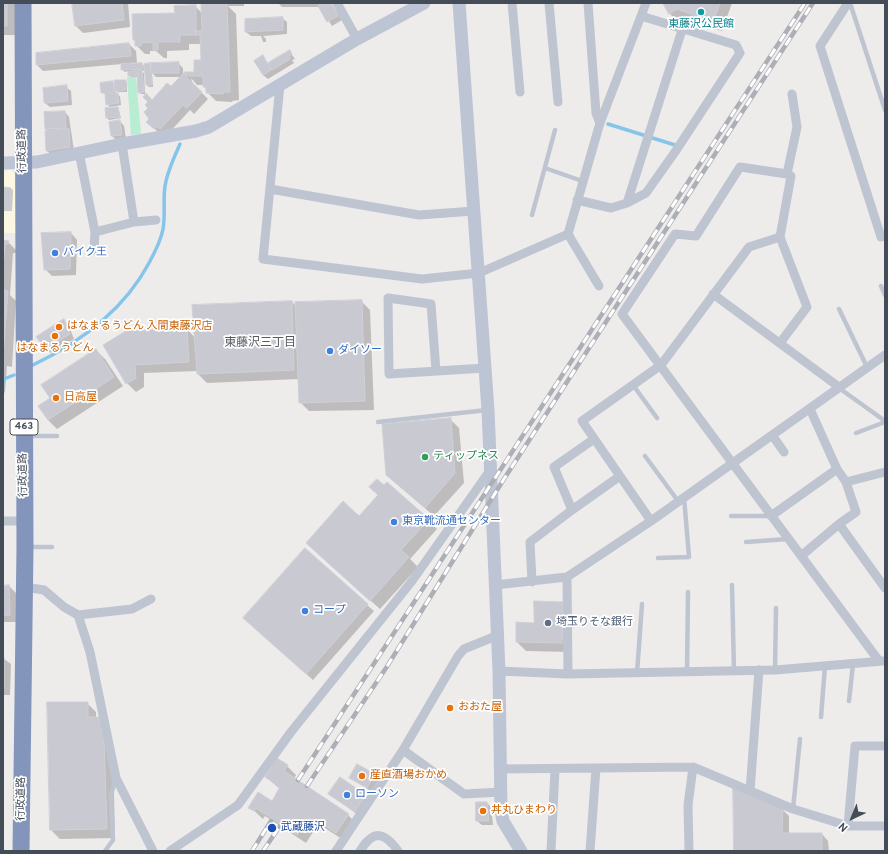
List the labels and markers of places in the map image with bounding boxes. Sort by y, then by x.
marker: 東藤沢公民館 [696,7,706,17]
place label: 東藤沢公民館 [668,18,734,32]
place label: バイク王 [63,246,107,260]
marker: バイク王 [50,248,60,258]
place label: はなまるうどん 入間東藤沢店 [67,320,213,334]
marker: はなまるうどん 入間東藤沢店 [54,322,64,332]
marker: はなまるうどん [50,331,60,341]
place label: はなまるうどん [17,342,93,356]
place label: ダイソー [338,344,382,358]
marker: ダイソー [325,346,335,356]
place label: 日高屋 [64,391,97,405]
marker: 日高屋 [51,393,61,403]
place label: ティップネス [433,450,499,464]
marker: ティップネス [420,452,430,462]
place label: 東京靴流通センター [402,515,501,529]
marker: 東京靴流通センター [389,517,399,527]
place label: コープ [313,604,346,618]
marker: コープ [300,606,310,616]
place label: 埼玉りそな銀行 [556,616,633,630]
marker: 埼玉りそな銀行 [543,618,553,628]
place label: おおた屋 [458,701,502,715]
marker: おおた屋 [445,703,455,713]
place label: 産直酒場おかめ [370,769,447,783]
marker: 産直酒場おかめ [357,771,367,781]
place label: ローソン [355,788,399,802]
marker: ローソン [342,790,352,800]
place label: 丼丸ひまわり [491,804,557,818]
marker: 丼丸ひまわり [478,806,488,816]
place label: 武蔵藤沢 [281,821,325,835]
marker: 武蔵藤沢 [266,822,278,834]

